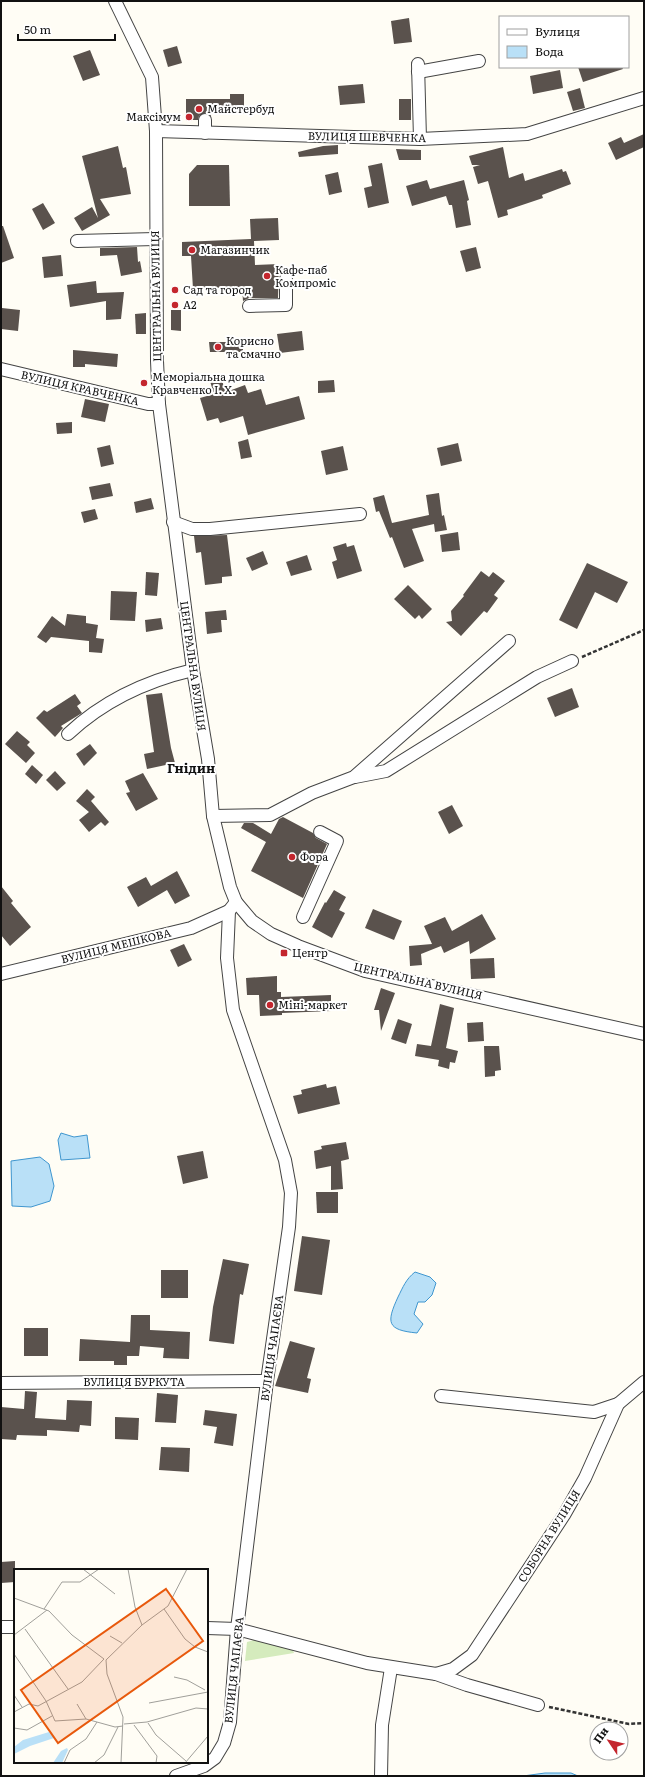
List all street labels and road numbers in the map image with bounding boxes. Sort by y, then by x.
street label: ВУЛИЦЯ ШЕВЧЕНКА [308,127,426,145]
street label: ЦЕНТРАЛЬНА ВУЛИЦЯ [146,230,164,362]
street label: ВУЛИЦЯ КРАВЧЕНКА [20,366,141,408]
street label: ЦЕНТРАЛЬНА ВУЛИЦЯ [177,600,211,732]
street label: ВУЛИЦЯ МЕШКОВА [59,924,173,966]
street label: ЦЕНТРАЛЬНА ВУЛИЦЯ [352,957,484,1003]
street label: ВУЛИЦЯ ЧАПАЄВА [256,1294,286,1402]
street label: ВУЛИЦЯ БУРКУТА [83,1373,185,1389]
street label: СОБОРНА ВУЛИЦЯ [513,1486,583,1585]
street label: ВУЛИЦЯ ЧАПАЄВА [219,1616,247,1724]

